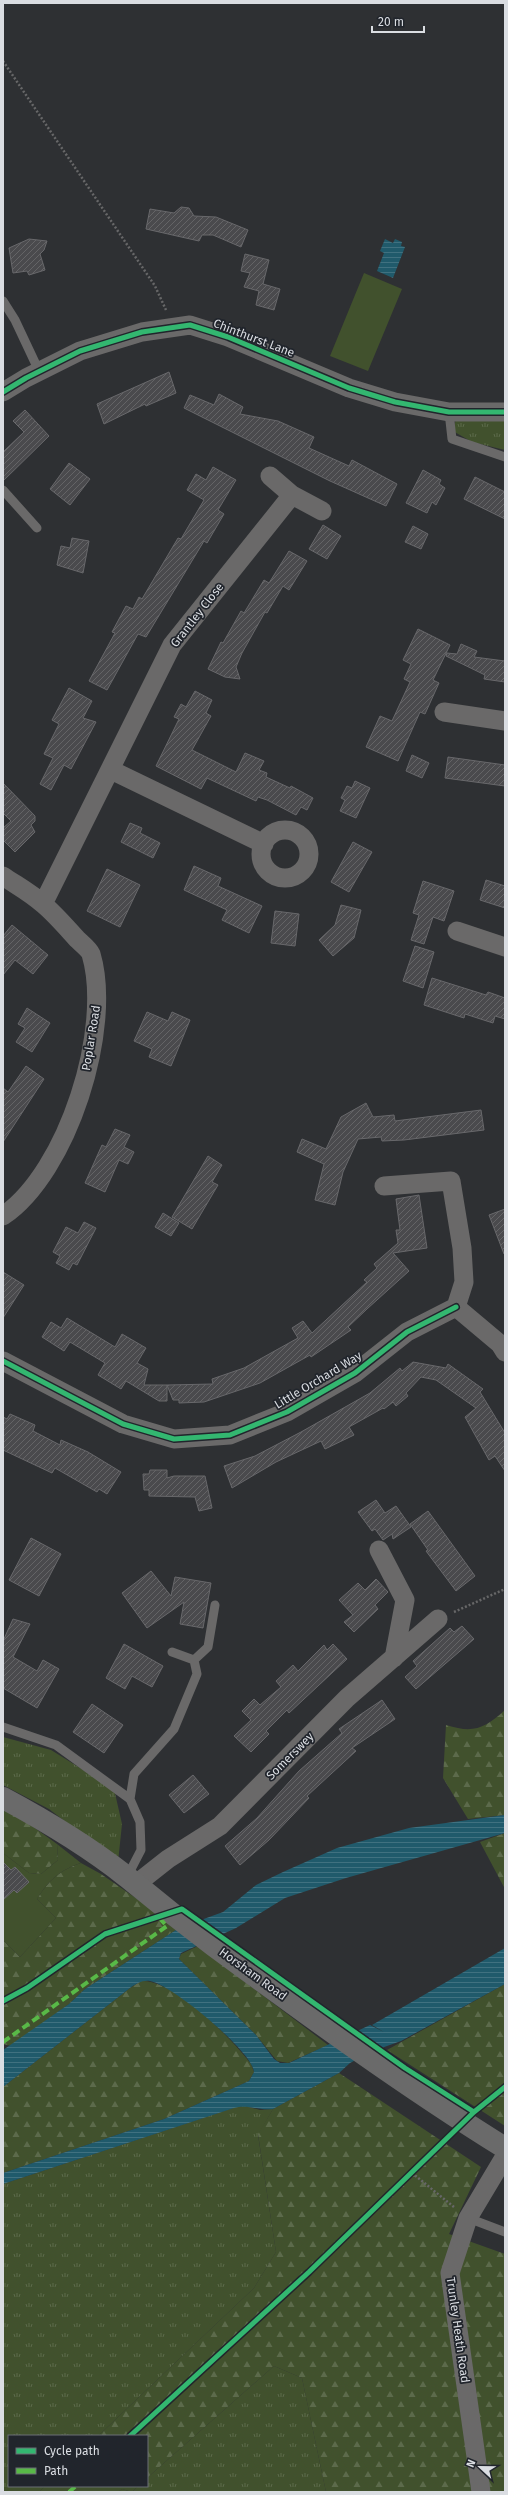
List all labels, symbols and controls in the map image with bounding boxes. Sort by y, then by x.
scale bar [372,8,424,34]
text: 20 m [378,15,404,29]
street label: Chinthurst Lane [211,316,297,360]
street label: Grantley Close [168,580,226,650]
street label: Poplar Road [79,1004,103,1072]
street label: Little Orchard Way [272,1348,364,1412]
street label: Somerswey [263,1729,317,1783]
street label: Horsham Road [217,1945,289,2003]
street label: Trunley Heath Road [444,2276,472,2384]
legend [8,2435,148,2487]
text: Cycle path [44,2444,100,2458]
north arrow [460,2447,500,2487]
text: N [464,2458,479,2469]
text: Path [44,2464,68,2478]

